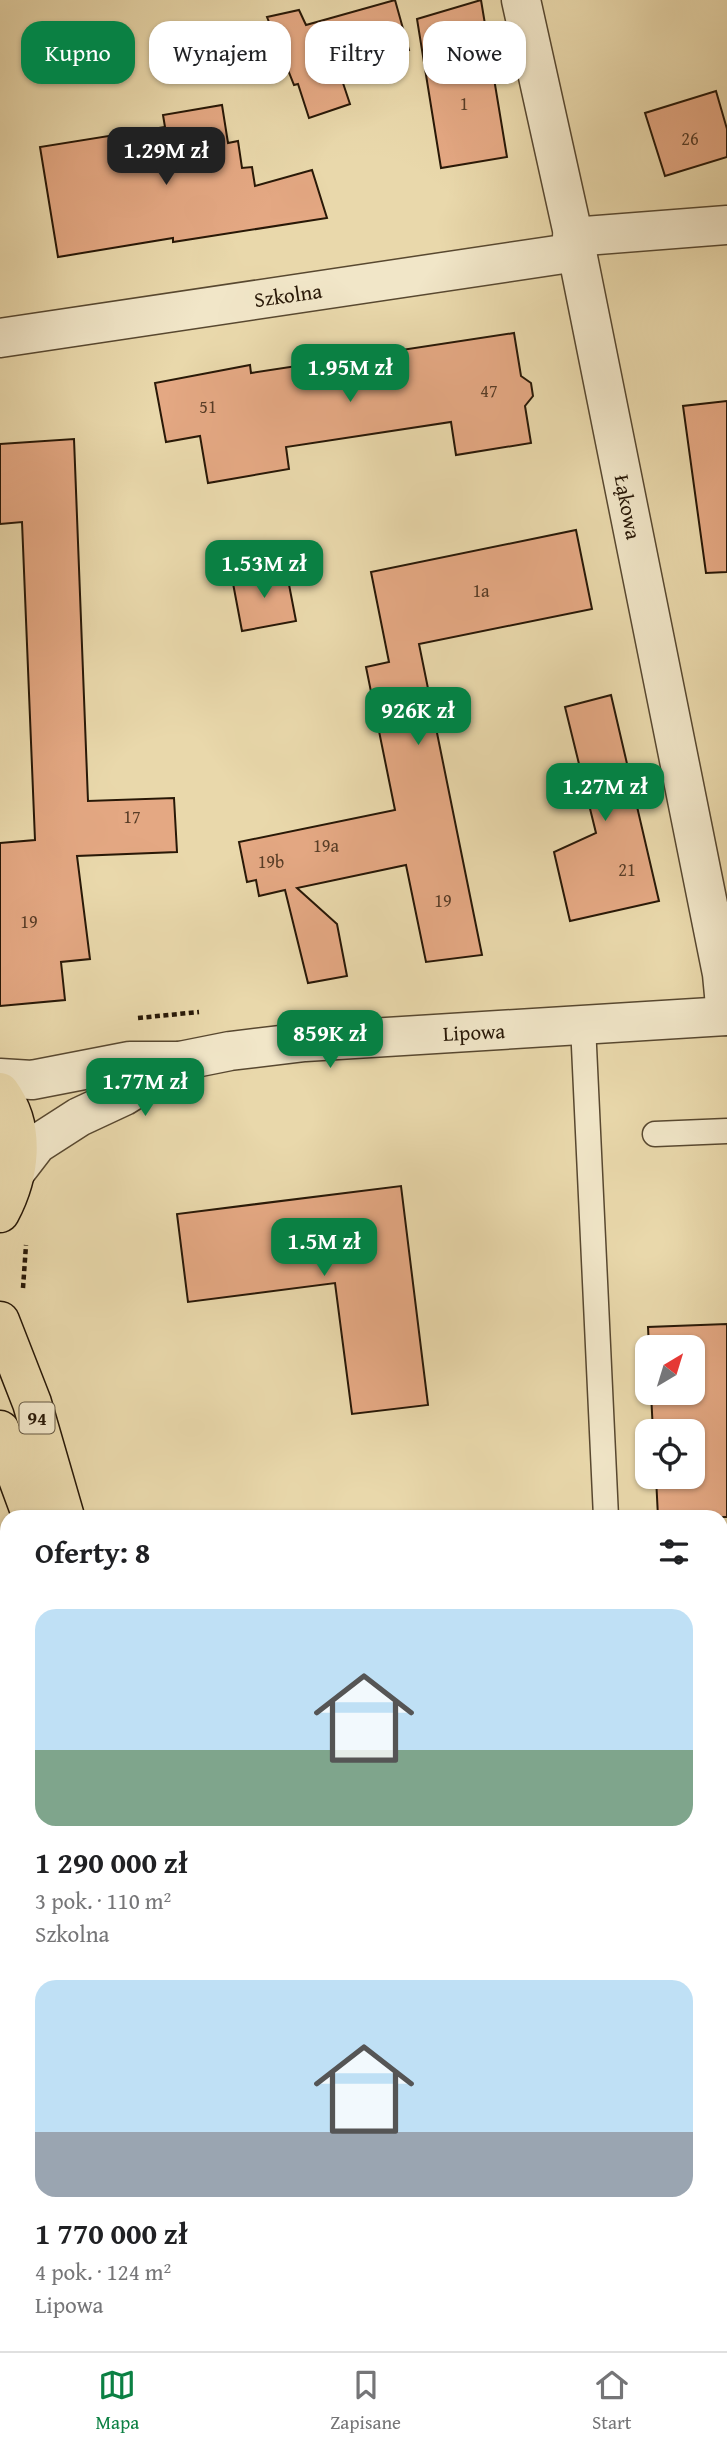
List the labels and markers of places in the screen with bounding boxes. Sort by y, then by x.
pin: 1.29M zł [94,128,238,187]
pin: 1.95M zł [278,344,422,404]
pin: 1.53M zł [192,540,336,600]
pin: 926K zł [353,688,483,747]
pin: 1.27M zł [533,764,677,823]
pin: 859K zł [265,1010,395,1070]
pin: 1.77M zł [73,1058,217,1118]
pin: 1.5M zł [259,1218,389,1278]

